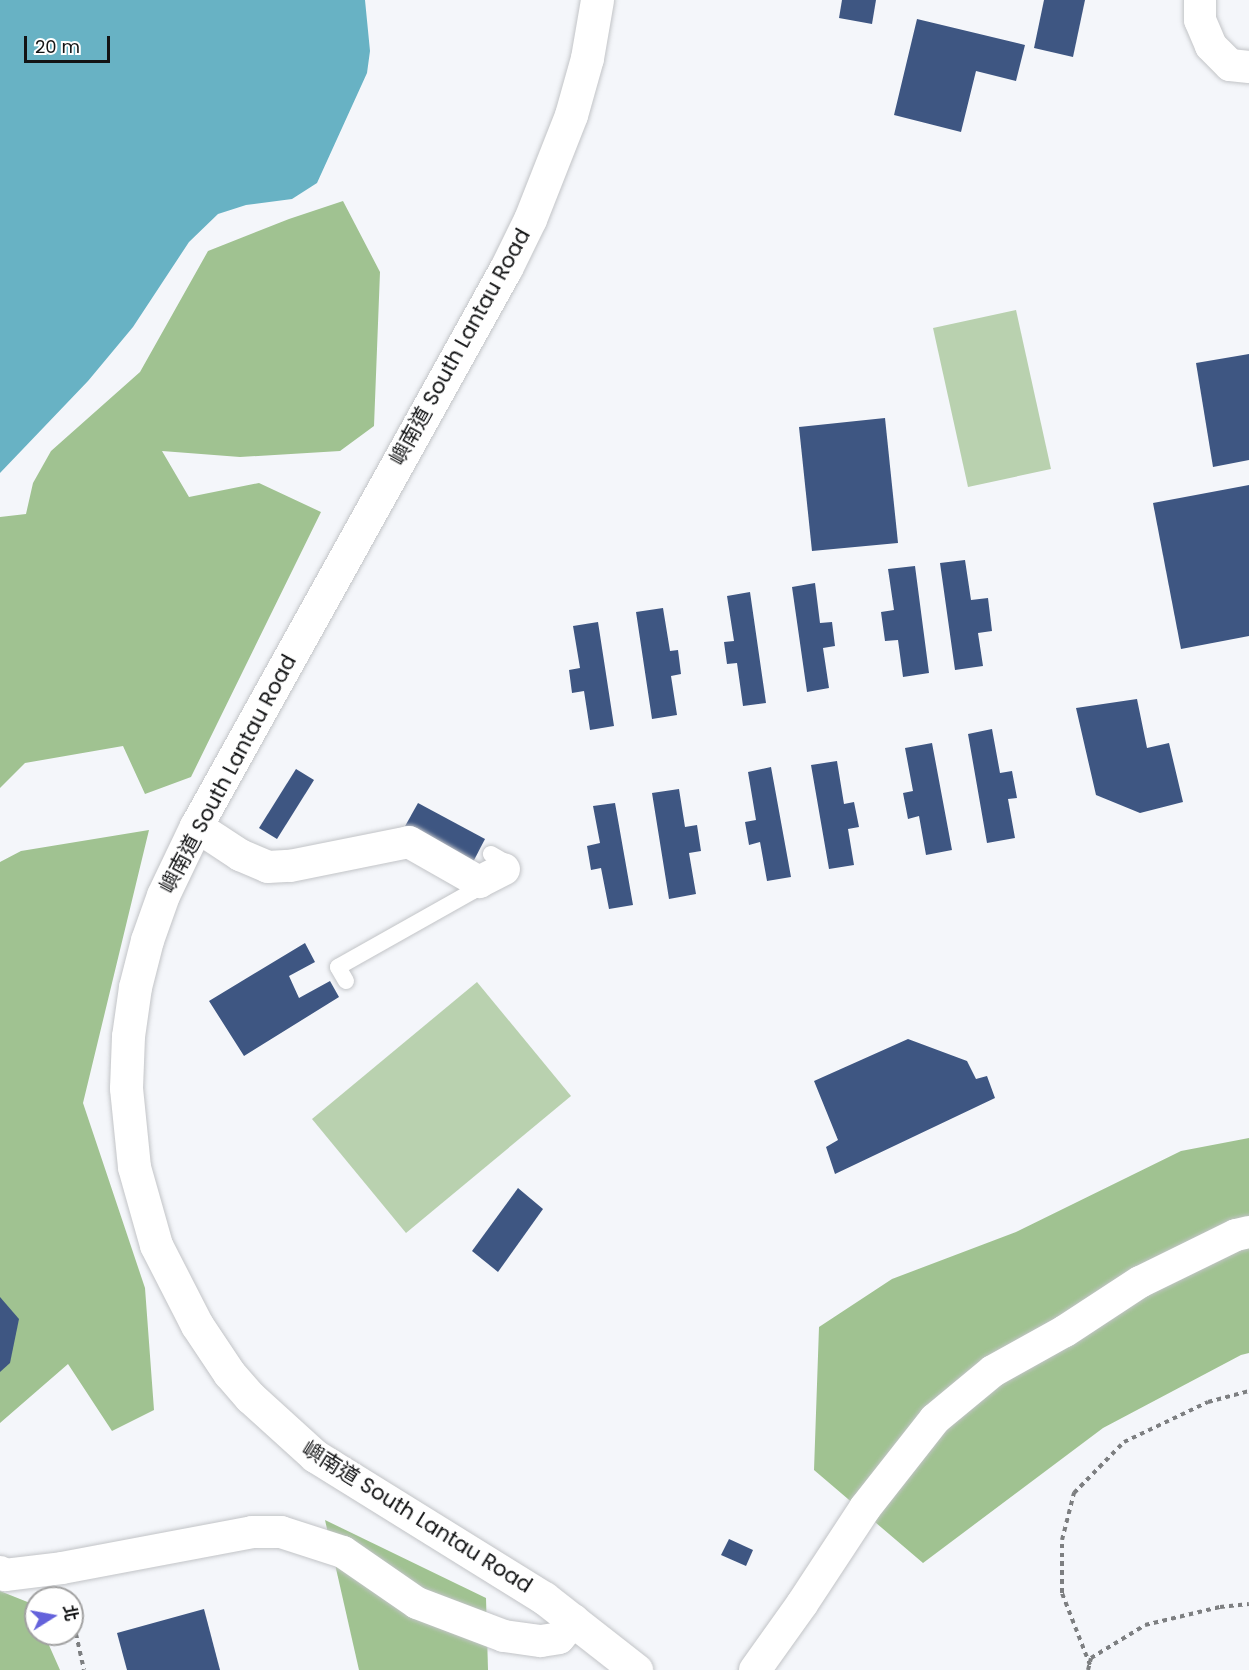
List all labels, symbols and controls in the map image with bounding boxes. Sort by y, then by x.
scale bar [27,24,112,62]
text: 20 m [35,34,80,59]
street label: 嶼南道 South Lantau Road [384,224,536,470]
street label: 嶼南道 South Lantau Road [154,650,302,898]
street label: 嶼南道 South Lantau Road [297,1436,537,1598]
north arrow [24,1586,84,1646]
text: 北 [57,1603,83,1623]

